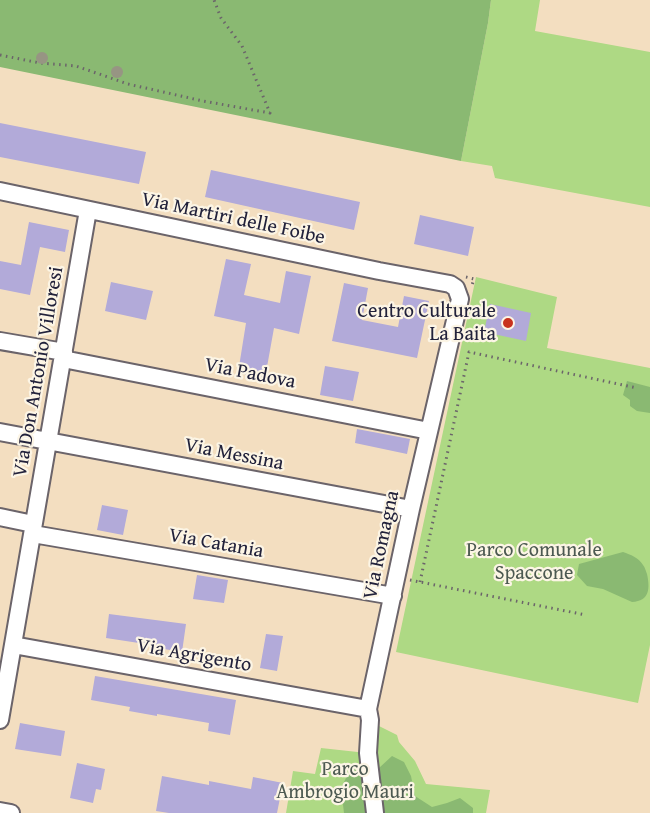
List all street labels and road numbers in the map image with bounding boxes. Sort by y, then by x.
street label: Via Martiri delle Foibe [139,188,327,250]
street label: Via Don Antonio Villoresi [9,265,69,479]
street label: Via Padova [202,353,298,395]
street label: Via Messina [182,434,286,476]
street label: Via Romagna [359,488,405,602]
street label: Via Catania [167,524,265,564]
street label: Via Agrigento [135,634,253,678]

